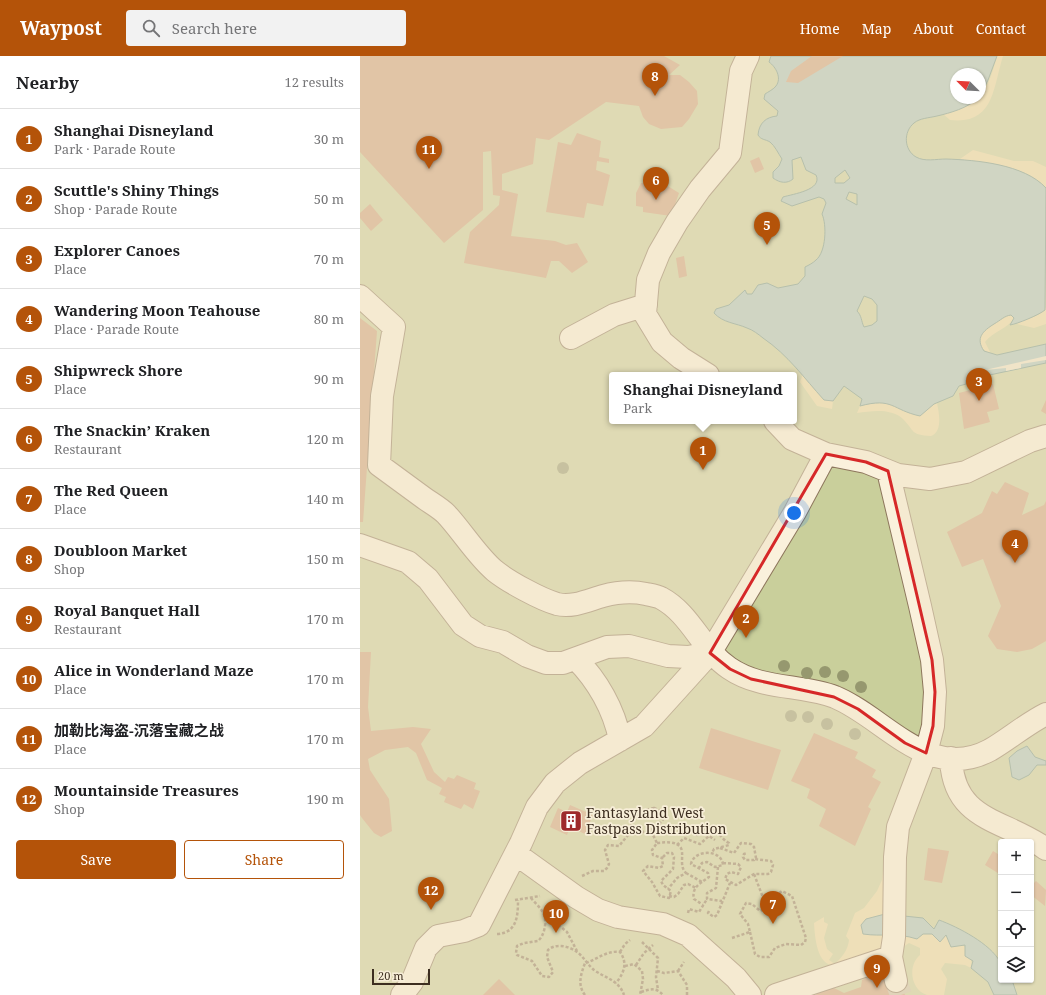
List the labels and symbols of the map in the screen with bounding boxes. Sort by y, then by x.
pin: 8 [642,63,668,96]
north arrow [950,68,986,104]
pin: 11 [416,136,442,169]
pin: 6 [643,167,669,200]
pin: 5 [754,212,780,245]
pin: 3 [966,368,992,401]
pin: 1 [690,437,716,470]
your location [784,503,804,523]
pin: 4 [1002,530,1028,563]
pin: 2 [733,605,759,638]
place label: Fantasyland West Fastpass Distribution [586,803,727,838]
building icon: Fantasyland West Fastpass Distribution [558,808,584,834]
pin: 12 [418,877,444,910]
pin: 7 [760,891,786,924]
pin: 10 [543,900,569,933]
pin: 9 [864,955,890,988]
scale bar [372,967,430,986]

